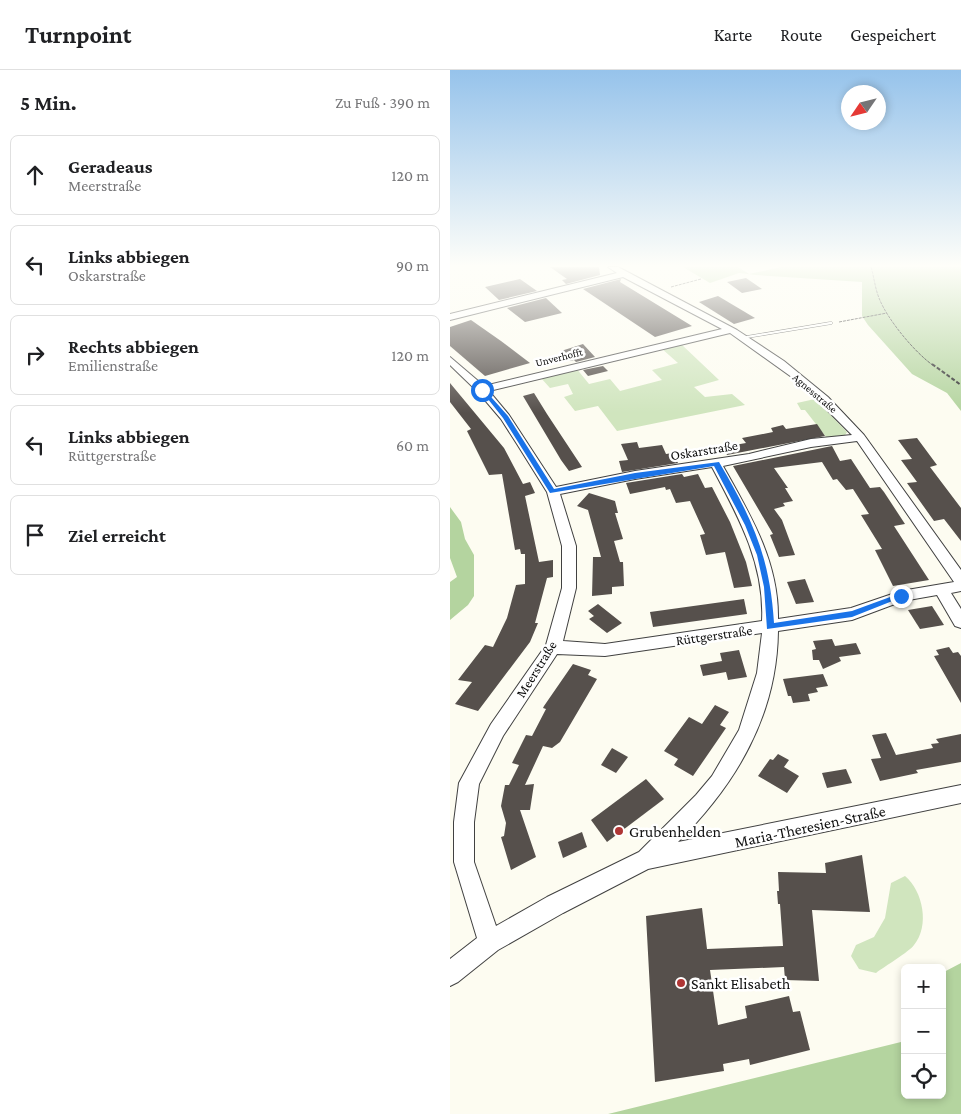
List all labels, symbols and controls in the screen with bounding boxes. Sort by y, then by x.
text: Turnpoint [25,21,131,48]
text: Karte [714,25,752,45]
text: Route [780,25,822,45]
text: Gespeichert [850,25,936,45]
north arrow [841,85,886,130]
text: 5 Min. [20,91,77,115]
text: Zu Fuß · 390 m [335,94,430,111]
text: Geradeaus [68,156,153,177]
icon: ahead [21,161,49,189]
text: 120 m [391,167,429,184]
text: Meerstraße [68,177,141,194]
text: Links abbiegen [68,246,190,267]
icon: left [21,251,49,279]
text: 90 m [396,257,429,274]
text: Oskarstraße [68,267,146,284]
text: Rechts abbiegen [68,336,199,357]
icon: right [21,341,49,369]
street label: Unverhofft [534,345,584,369]
text: 120 m [391,347,429,364]
text: Emilienstraße [68,357,158,374]
street label: Agnesstraße [790,371,840,416]
route start [471,379,494,402]
text: Links abbiegen [68,426,190,447]
icon: left [21,431,49,459]
text: 60 m [396,437,429,454]
street label: Oskarstraße [669,437,739,463]
text: Rüttgerstraße [68,447,156,464]
icon: arrive [21,521,49,549]
text: Ziel erreicht [68,525,166,546]
route end [890,585,913,608]
street label: Rüttgerstraße [675,622,753,648]
street label: Meerstraße [512,638,560,700]
street label: Maria-Theresien-Straße [733,802,887,851]
place label: Grubenhelden [629,823,721,840]
marker: Grubenhelden [613,825,625,837]
map controls [901,964,946,1099]
button: + [901,964,946,1009]
place label: Sankt Elisabeth [691,975,791,992]
marker: Sankt Elisabeth [675,977,687,989]
button: − [901,1009,946,1054]
button: locate [901,1054,946,1099]

